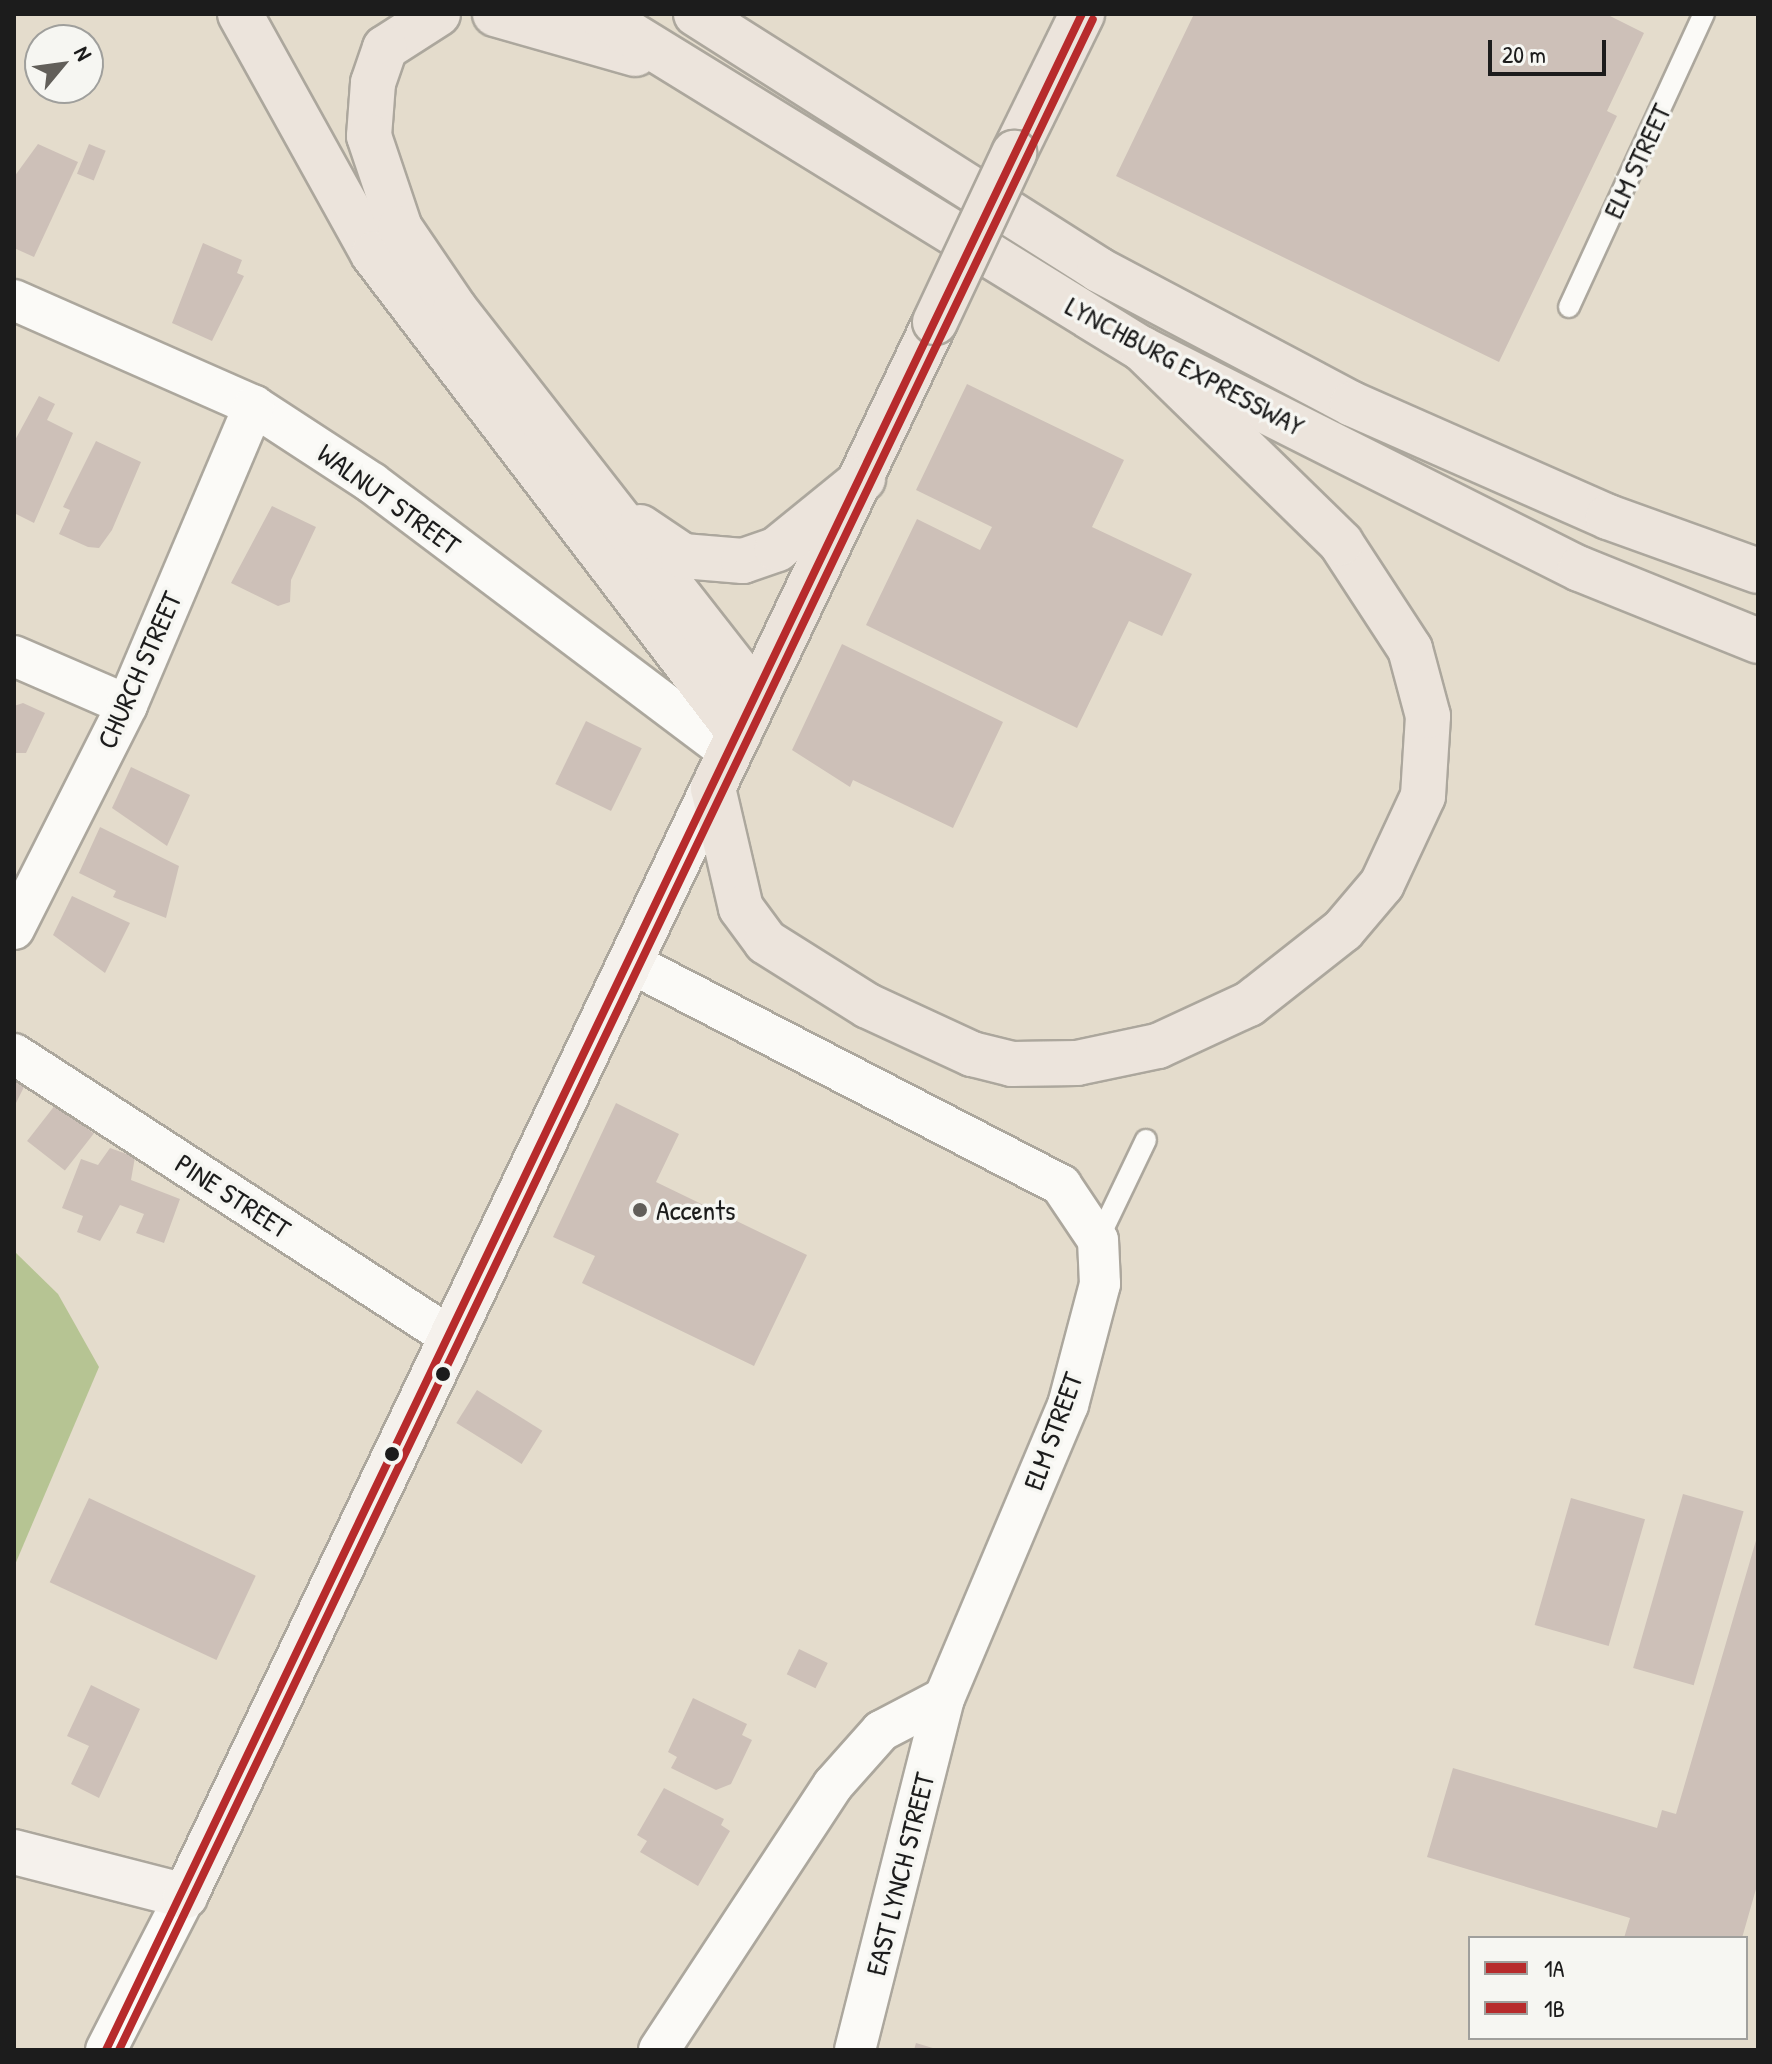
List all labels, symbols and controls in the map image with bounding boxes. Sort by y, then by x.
north arrow [24,24,104,104]
scale bar [1492,24,1610,74]
text: 20 m [1502,38,1546,70]
text: N [67,41,99,66]
street label: ELM STREET [1596,98,1678,224]
street label: LYNCHBURG EXPRESSWAY [1060,289,1310,443]
street label: WALNUT STREET [311,436,467,562]
street label: CHURCH STREET [89,586,189,754]
street label: PINE STREET [169,1146,297,1246]
place label: Accents [656,1193,736,1227]
marker: Accents [631,1201,649,1219]
unlabelled marker [435,1366,451,1382]
street label: ELM STREET [1016,1368,1090,1494]
unlabelled marker [384,1446,400,1462]
street label: EAST LYNCH STREET [859,1769,941,1979]
legend [1468,1936,1748,2040]
text: 1A [1544,1952,1564,1984]
text: 1B [1544,1992,1565,2024]

